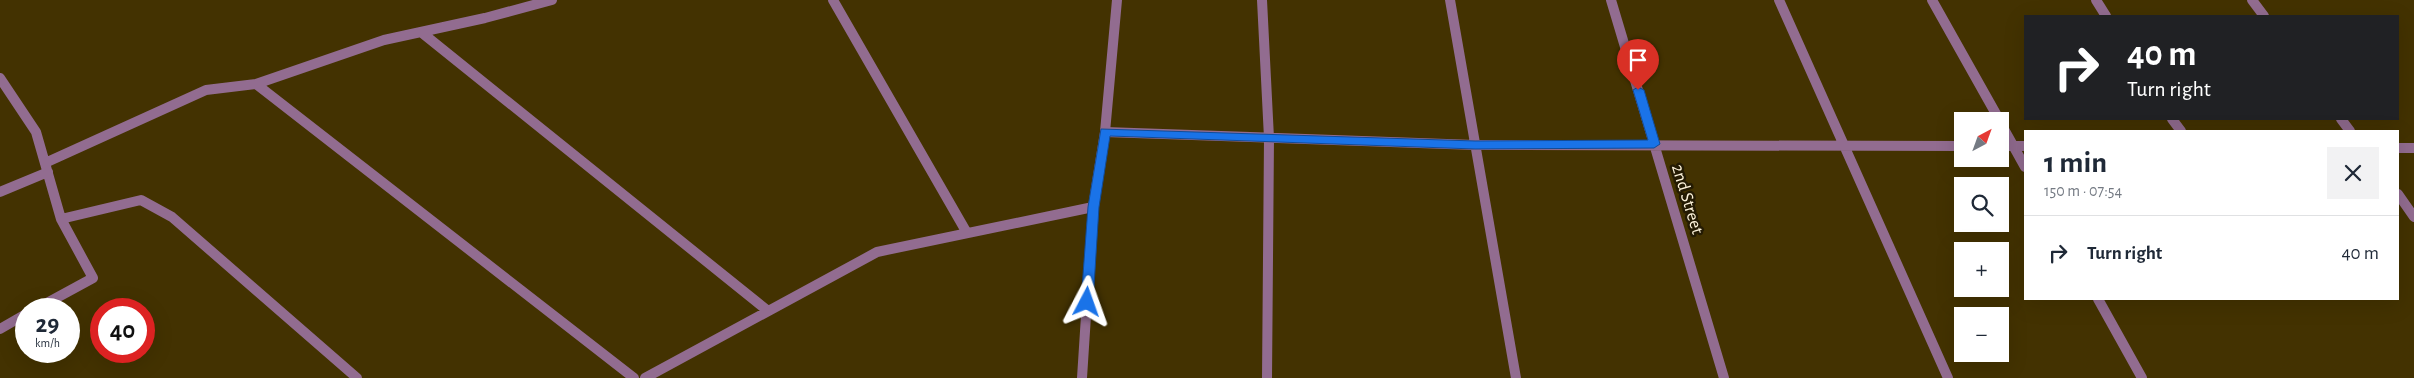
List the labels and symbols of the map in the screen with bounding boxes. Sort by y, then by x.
pin [1617,39,1659,90]
north arrow [1954,112,2009,168]
street label: 2nd Street [1668,162,1706,237]
position arrow [1060,275,1112,327]
speed limit sign: 40 [90,298,155,363]

